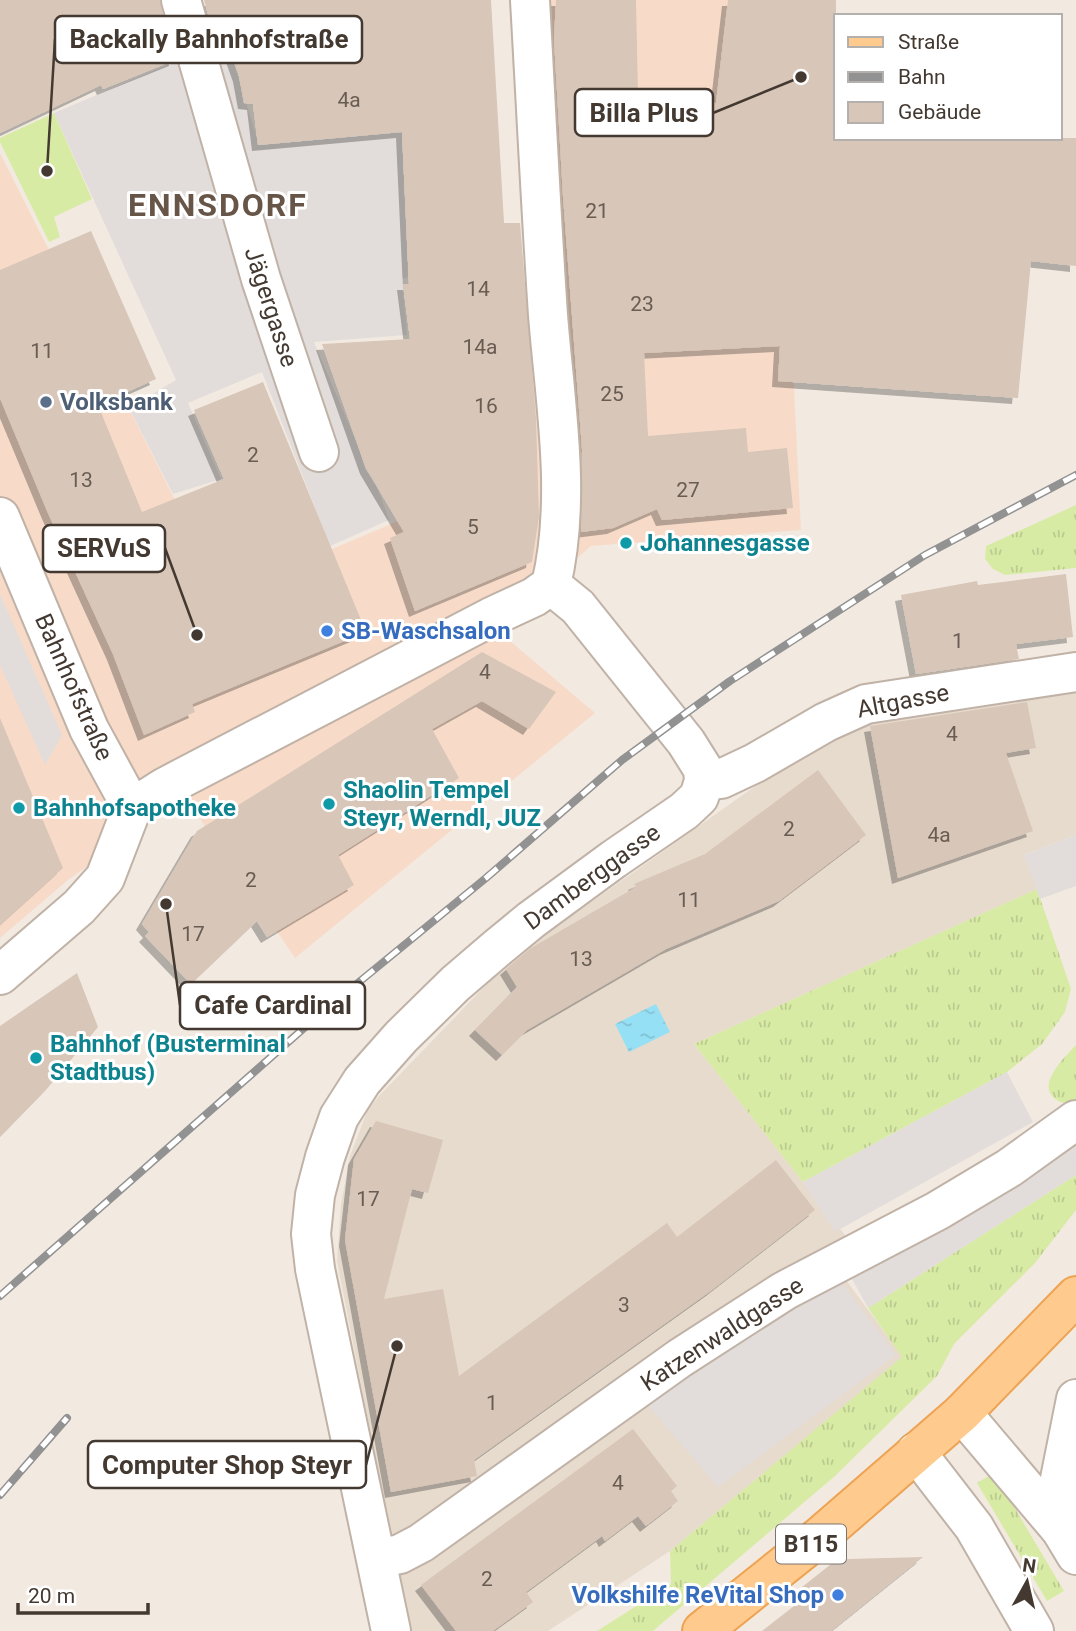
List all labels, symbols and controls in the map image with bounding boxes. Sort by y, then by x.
legend [834,14,1062,140]
callout: Backally Bahnhofstraße [55,16,362,63]
text: Backally Bahnhofstraße [70,24,349,54]
text: Straße [898,30,959,54]
text: Bahn [898,65,946,89]
house number: 4a [337,88,361,112]
callout: Billa Plus [575,89,713,136]
text: Billa Plus [589,98,699,128]
text: Gebäude [898,100,981,124]
district label: ENNSDORF [128,186,308,224]
house number: 21 [585,199,609,223]
street label: Jägergasse [238,243,304,371]
house number: 14 [466,277,490,301]
house number: 23 [630,292,654,316]
house number: 14a [462,335,498,359]
house number: 11 [30,339,54,363]
house number: 25 [600,382,624,406]
place label: Volksbank [60,388,174,416]
marker: Volksbank [38,394,54,410]
house number: 16 [474,394,498,418]
house number: 2 [247,443,259,467]
house number: 13 [69,468,93,492]
house number: 27 [676,478,700,502]
house number: 5 [467,515,479,539]
callout: SERVuS [43,525,165,572]
place label: Johannesgasse [640,529,810,557]
text: SERVuS [57,533,151,563]
marker: Johannesgasse [618,535,634,551]
street label: Bahnhofstraße [29,609,119,765]
place label: SB-Waschsalon [341,617,511,645]
marker: SB-Waschsalon [319,623,335,639]
house number: 1 [952,629,964,653]
house number: 4 [479,660,491,684]
street label: Altgasse [854,678,952,724]
house number: 4 [946,722,958,746]
place label: Shaolin Tempel Steyr, Werndl, JUZ [343,776,541,832]
place label: Bahnhofsapotheke [33,794,236,822]
marker: Shaolin Tempel Steyr, Werndl, JUZ [321,796,337,812]
marker: Bahnhofsapotheke [11,800,27,816]
house number: 2 [783,817,795,841]
street label: Damberggasse [518,818,666,936]
house number: 4a [927,823,951,847]
house number: 2 [245,868,257,892]
house number: 11 [677,888,701,912]
house number: 17 [181,922,205,946]
house number: 13 [569,947,593,971]
callout: Cafe Cardinal [180,982,365,1029]
text: Cafe Cardinal [194,990,352,1020]
place label: Bahnhof (Busterminal Stadtbus) [50,1030,286,1086]
marker: Bahnhof (Busterminal Stadtbus) [28,1050,44,1066]
house number: 17 [356,1187,380,1211]
street label: Katzenwaldgasse [635,1271,809,1397]
house number: 3 [618,1293,630,1317]
house number: 1 [486,1391,498,1415]
callout: Computer Shop Steyr [88,1441,366,1488]
text: Computer Shop Steyr [102,1450,352,1480]
house number: 4 [612,1471,624,1495]
road number: B115 [776,1525,846,1564]
north arrow [992,1547,1062,1617]
text: N [1021,1553,1038,1578]
house number: 2 [481,1567,493,1591]
scale bar [18,1572,147,1616]
place label: Volkshilfe ReVital Shop [572,1581,824,1609]
text: 20 m [28,1584,75,1608]
marker: Volkshilfe ReVital Shop [830,1587,846,1603]

